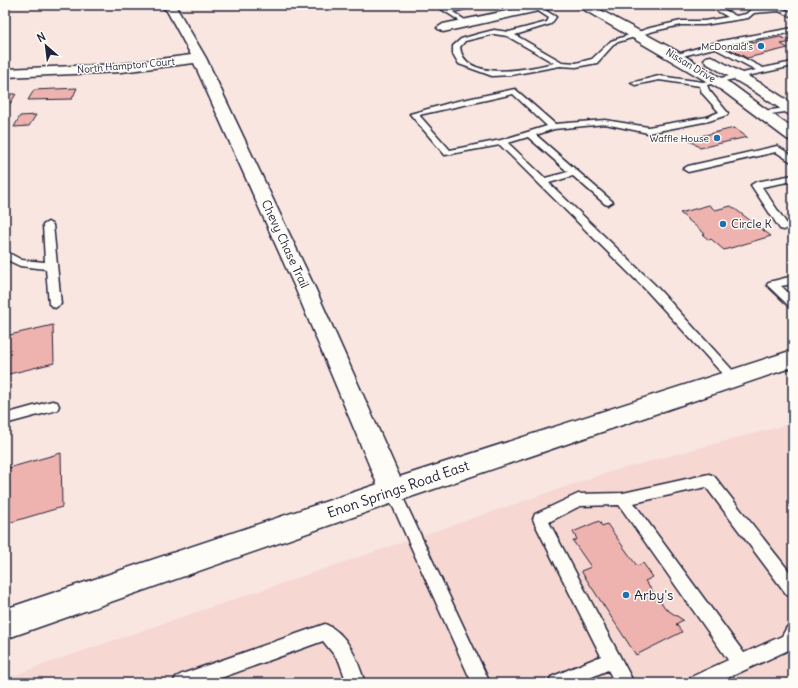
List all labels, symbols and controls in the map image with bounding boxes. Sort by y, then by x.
north arrow [26,26,66,66]
text: N [35,29,48,45]
place label: McDonald's [701,40,753,53]
marker: McDonald's [756,41,766,51]
street label: Nissan Drive [664,46,718,85]
street label: North Hampton Court [77,55,176,76]
place label: Waffle House [649,132,709,145]
marker: Waffle House [712,133,722,143]
street label: Chevy Chase Trail [258,197,312,290]
place label: Circle K [731,216,772,231]
marker: Circle K [718,219,728,229]
street label: Enon Springs Road East [325,456,472,522]
place label: Arby's [634,586,673,604]
marker: Arby's [621,590,631,600]

